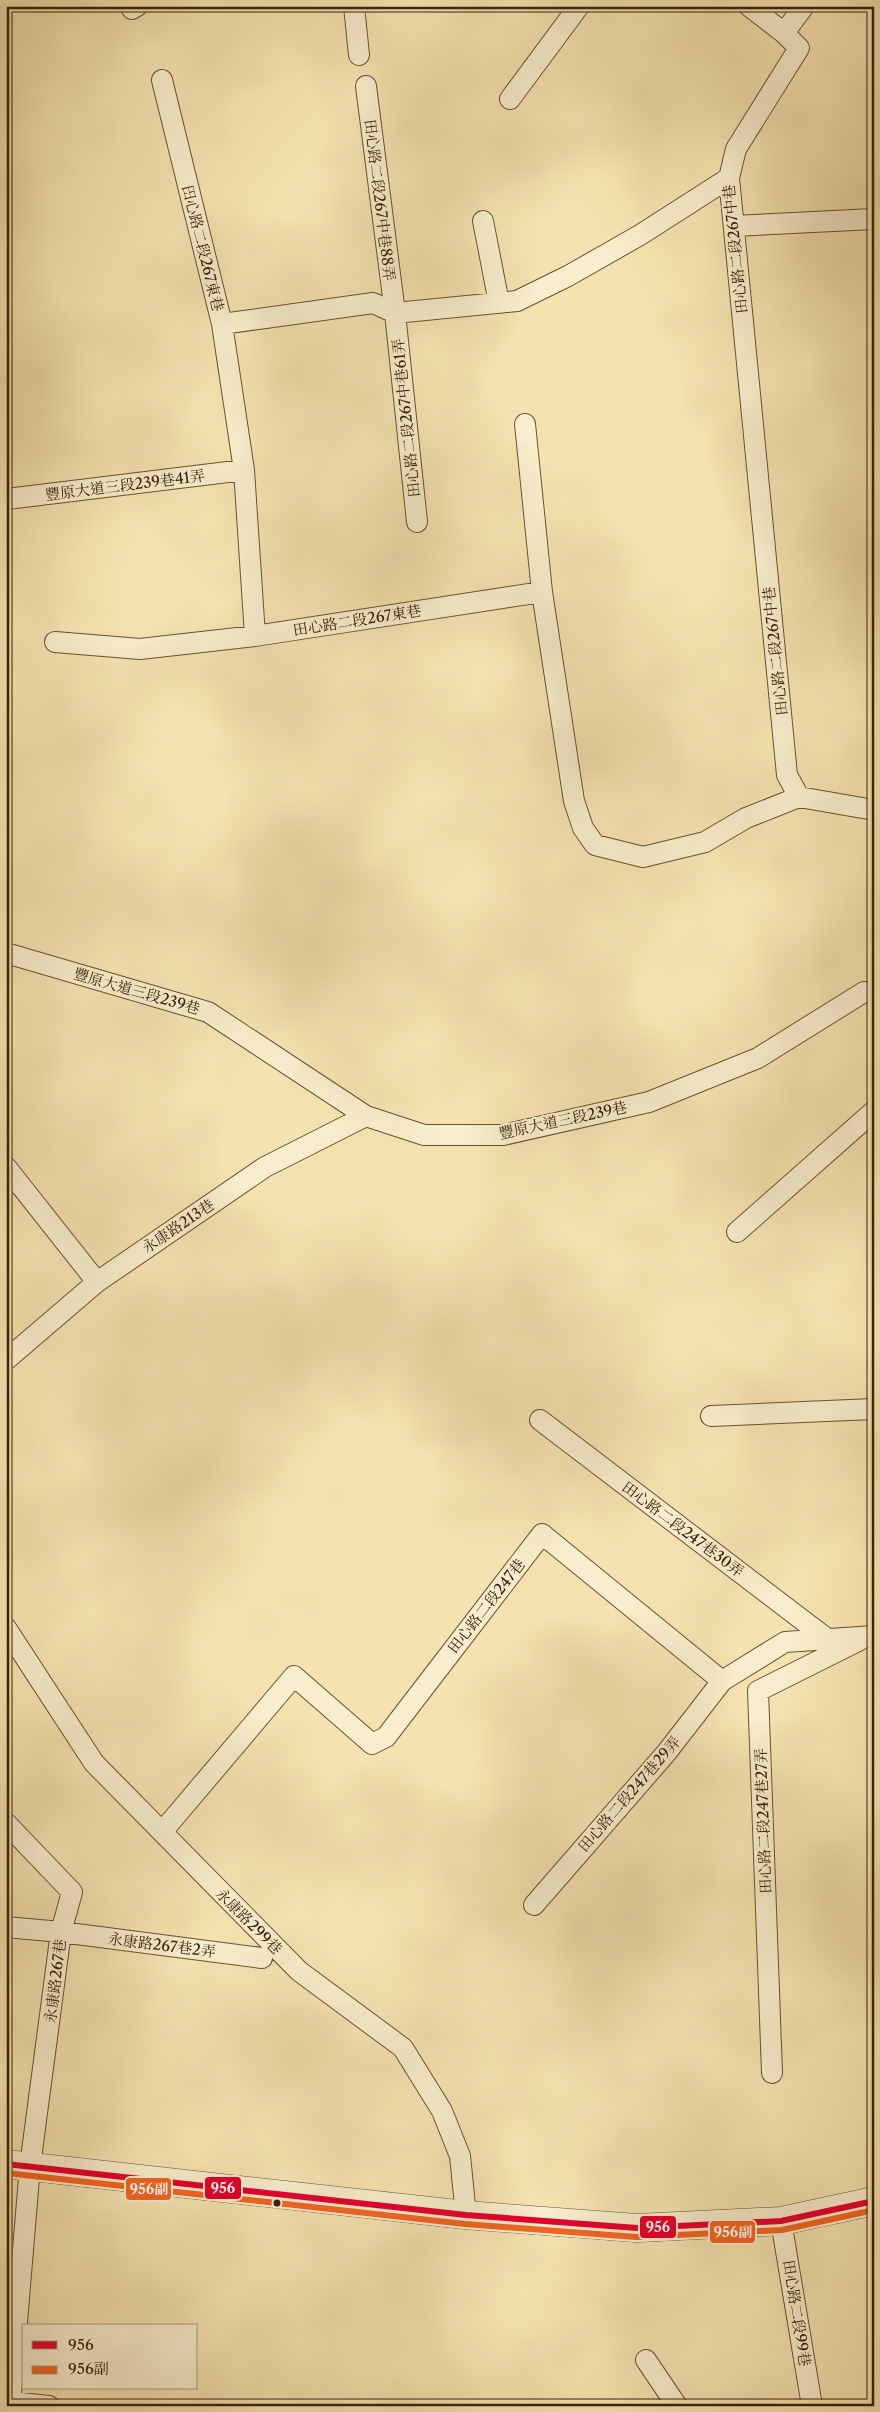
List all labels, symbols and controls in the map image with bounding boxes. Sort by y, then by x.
street label: 田心路二段267中巷88弄 [361,118,399,282]
street label: 田心路二段267東巷 [178,183,228,313]
street label: 田心路二段267中巷 [719,184,751,314]
street label: 田心路二段267中巷61弄 [388,338,424,498]
street label: 豐原大道三段239巷41弄 [44,466,206,504]
street label: 田心路二段267中巷 [759,586,791,716]
street label: 田心路二段267東巷 [291,600,423,640]
street label: 豐原大道三段239巷 [72,964,202,1018]
street label: 豐原大道三段239巷 [497,1097,629,1143]
street label: 永康路213巷 [138,1195,218,1257]
street label: 田心路二段247巷30弄 [618,1477,748,1581]
street label: 田心路二段247巷 [443,1555,529,1657]
street label: 田心路二段247巷29弄 [574,1732,684,1856]
street label: 田心路二段247巷27弄 [751,1748,775,1894]
street label: 永康路299巷 [212,1884,286,1958]
street label: 永康路267巷2弄 [107,1929,217,1961]
street label: 永康路267巷 [40,1938,70,2024]
line badge: 956 [204,2176,242,2200]
line badge: 956副 [125,2177,172,2201]
text: 956 [211,2179,235,2197]
text: 956副 [130,2180,168,2198]
unlabelled marker [272,2198,282,2208]
line badge: 956 [639,2215,677,2239]
text: 956 [646,2218,670,2236]
line badge: 956副 [709,2220,756,2244]
text: 956副 [714,2223,752,2241]
street label: 田心路二段99巷 [779,2258,815,2368]
legend [22,2324,198,2390]
text: 956 [68,2335,94,2354]
text: 956副 [68,2359,109,2378]

